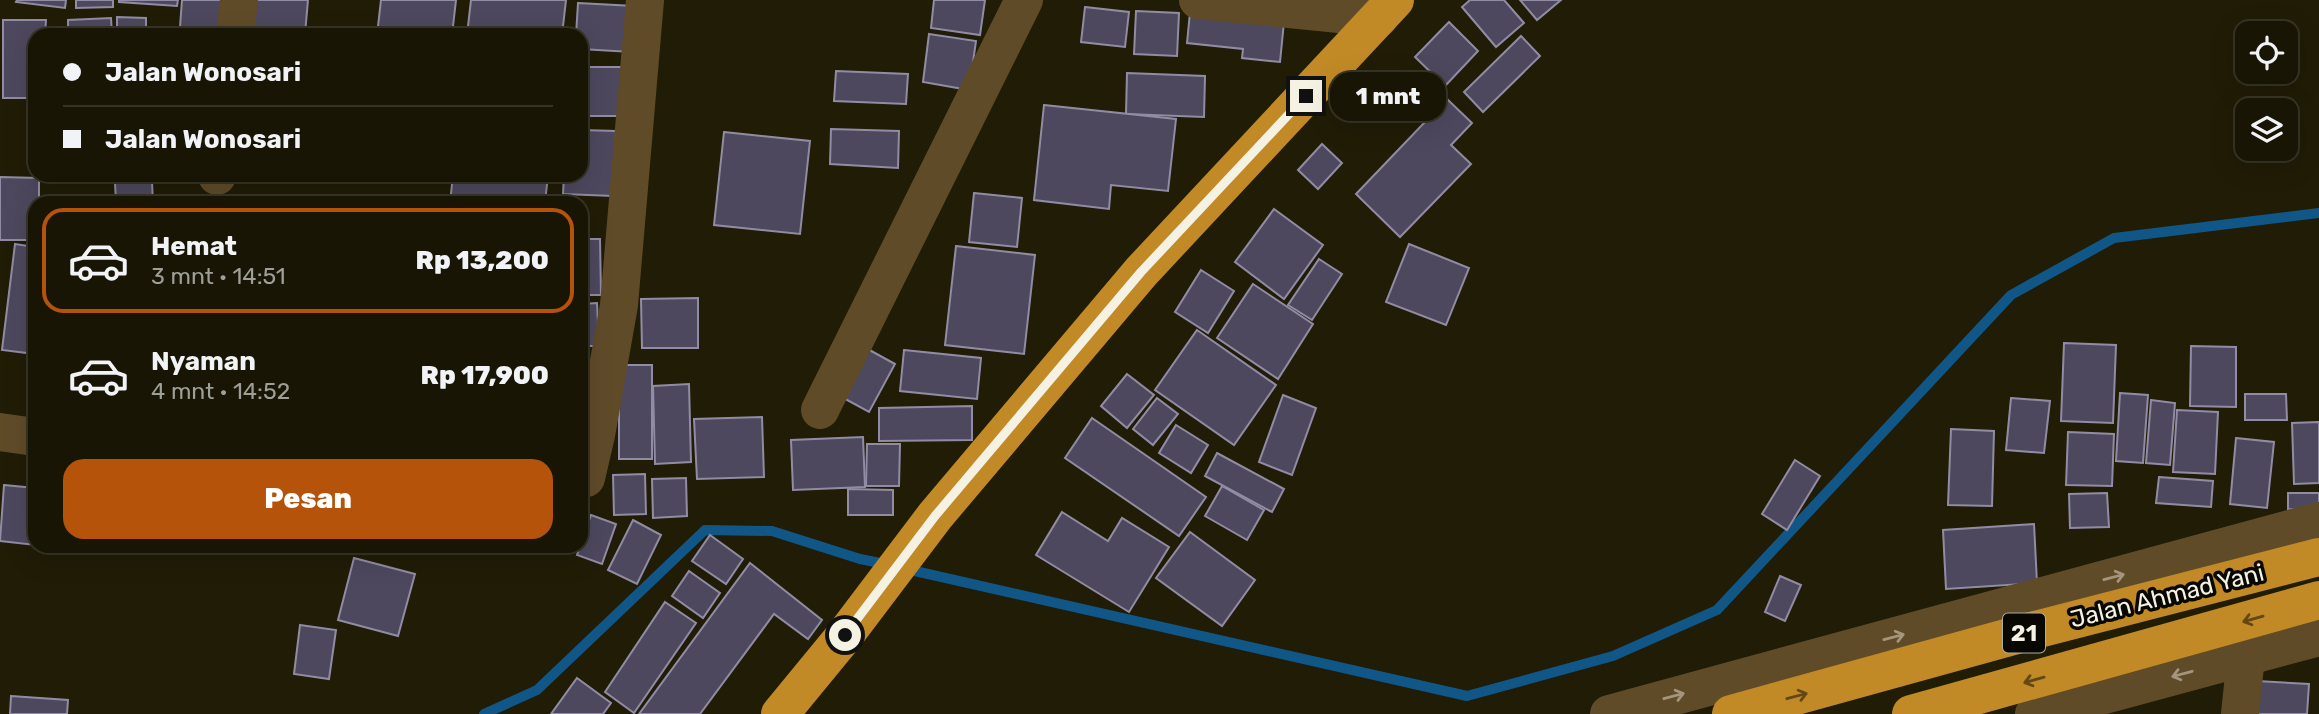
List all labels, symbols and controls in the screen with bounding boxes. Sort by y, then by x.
map controls [2235,21,2298,161]
button: locate [2235,21,2298,84]
text: Jalan Wonosari [105,57,301,88]
callout: 1 mnt [1330,72,1446,120]
route end [1290,80,1322,112]
text: 1 mnt [1356,82,1420,110]
button: layers [2235,98,2298,161]
text: Jalan Wonosari [105,124,301,155]
icon: car [67,229,130,292]
text: Hemat [151,231,237,262]
text: Rp 13,200 [416,245,549,276]
text: 3 mnt · 14:51 [151,262,286,290]
icon: car [67,344,130,407]
text: Nyaman [151,346,256,377]
text: Rp 17,900 [421,360,549,391]
text: 4 mnt · 14:52 [151,377,290,405]
button: Pesan [63,459,553,539]
street label: Jalan Ahmad Yani [2067,558,2267,634]
one-way arrow [2102,570,2124,583]
one-way arrow [2242,613,2264,626]
road number: 21 [2003,614,2045,652]
route start [829,619,861,651]
one-way arrow [1883,629,1905,642]
one-way arrow [2171,668,2193,681]
one-way arrow [2023,674,2045,687]
one-way arrow [1663,689,1685,702]
one-way arrow [1785,689,1808,702]

